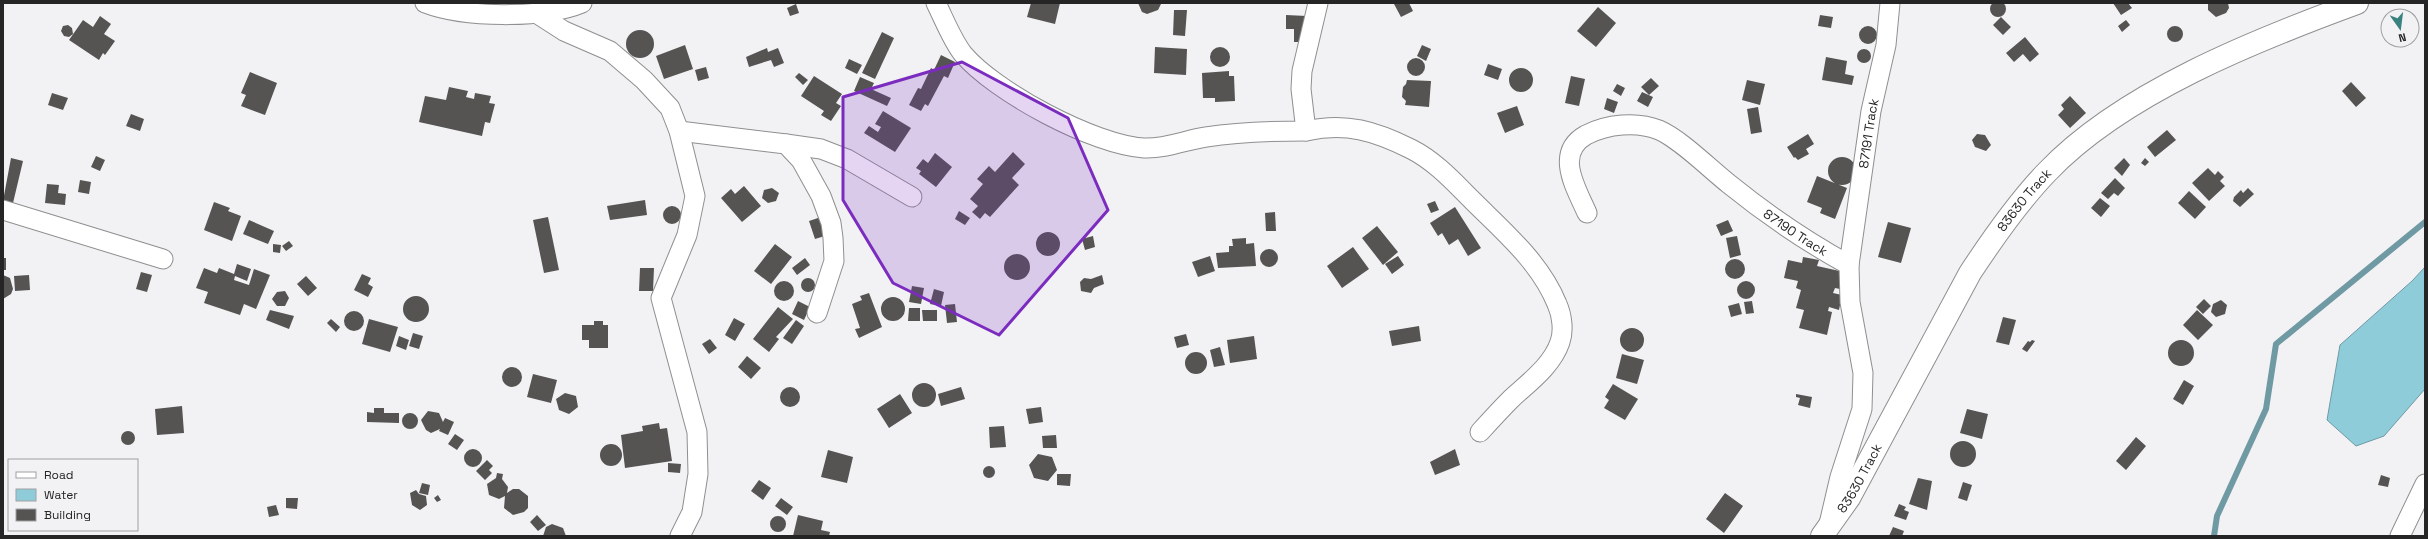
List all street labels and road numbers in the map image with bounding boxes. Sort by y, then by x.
street label: 87191 Track [1855,97,1883,169]
street label: 83630 Track [1993,165,2055,235]
street label: 87190 Track [1760,205,1831,260]
street label: 83630 Track [1833,441,1886,516]

